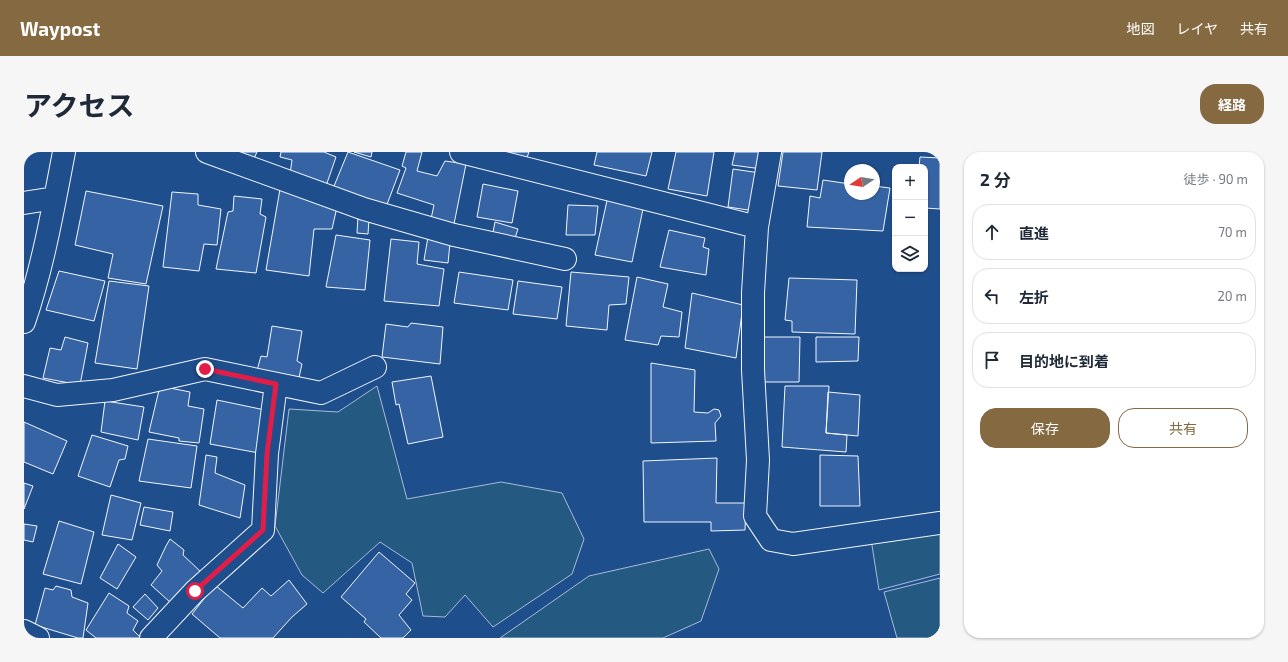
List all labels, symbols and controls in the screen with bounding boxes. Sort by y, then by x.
text: Waypost [20,17,100,40]
text: 地図 [1126,20,1154,37]
text: レイヤ [1176,20,1218,37]
text: 共有 [1240,20,1268,37]
button: 経路 [1200,84,1264,124]
text: アクセス [24,88,135,122]
north arrow [844,164,880,200]
map controls [892,164,928,272]
button: + [892,164,928,200]
text: 2 分 [980,169,1011,189]
text: 徒歩 · 90 m [1184,171,1248,187]
button: − [892,200,928,236]
icon: ahead [981,221,1003,243]
text: 直進 [1019,224,1049,242]
text: 70 m [1218,224,1247,240]
button: layers [892,236,928,272]
icon: left [981,285,1003,307]
text: 左折 [1019,288,1049,306]
text: 20 m [1218,288,1247,304]
icon: arrive [981,349,1003,371]
text: 目的地に到着 [1019,352,1109,370]
route end [196,360,214,378]
button: 保存 [980,408,1110,448]
button: 共有 [1118,408,1248,448]
route start [186,582,204,600]

